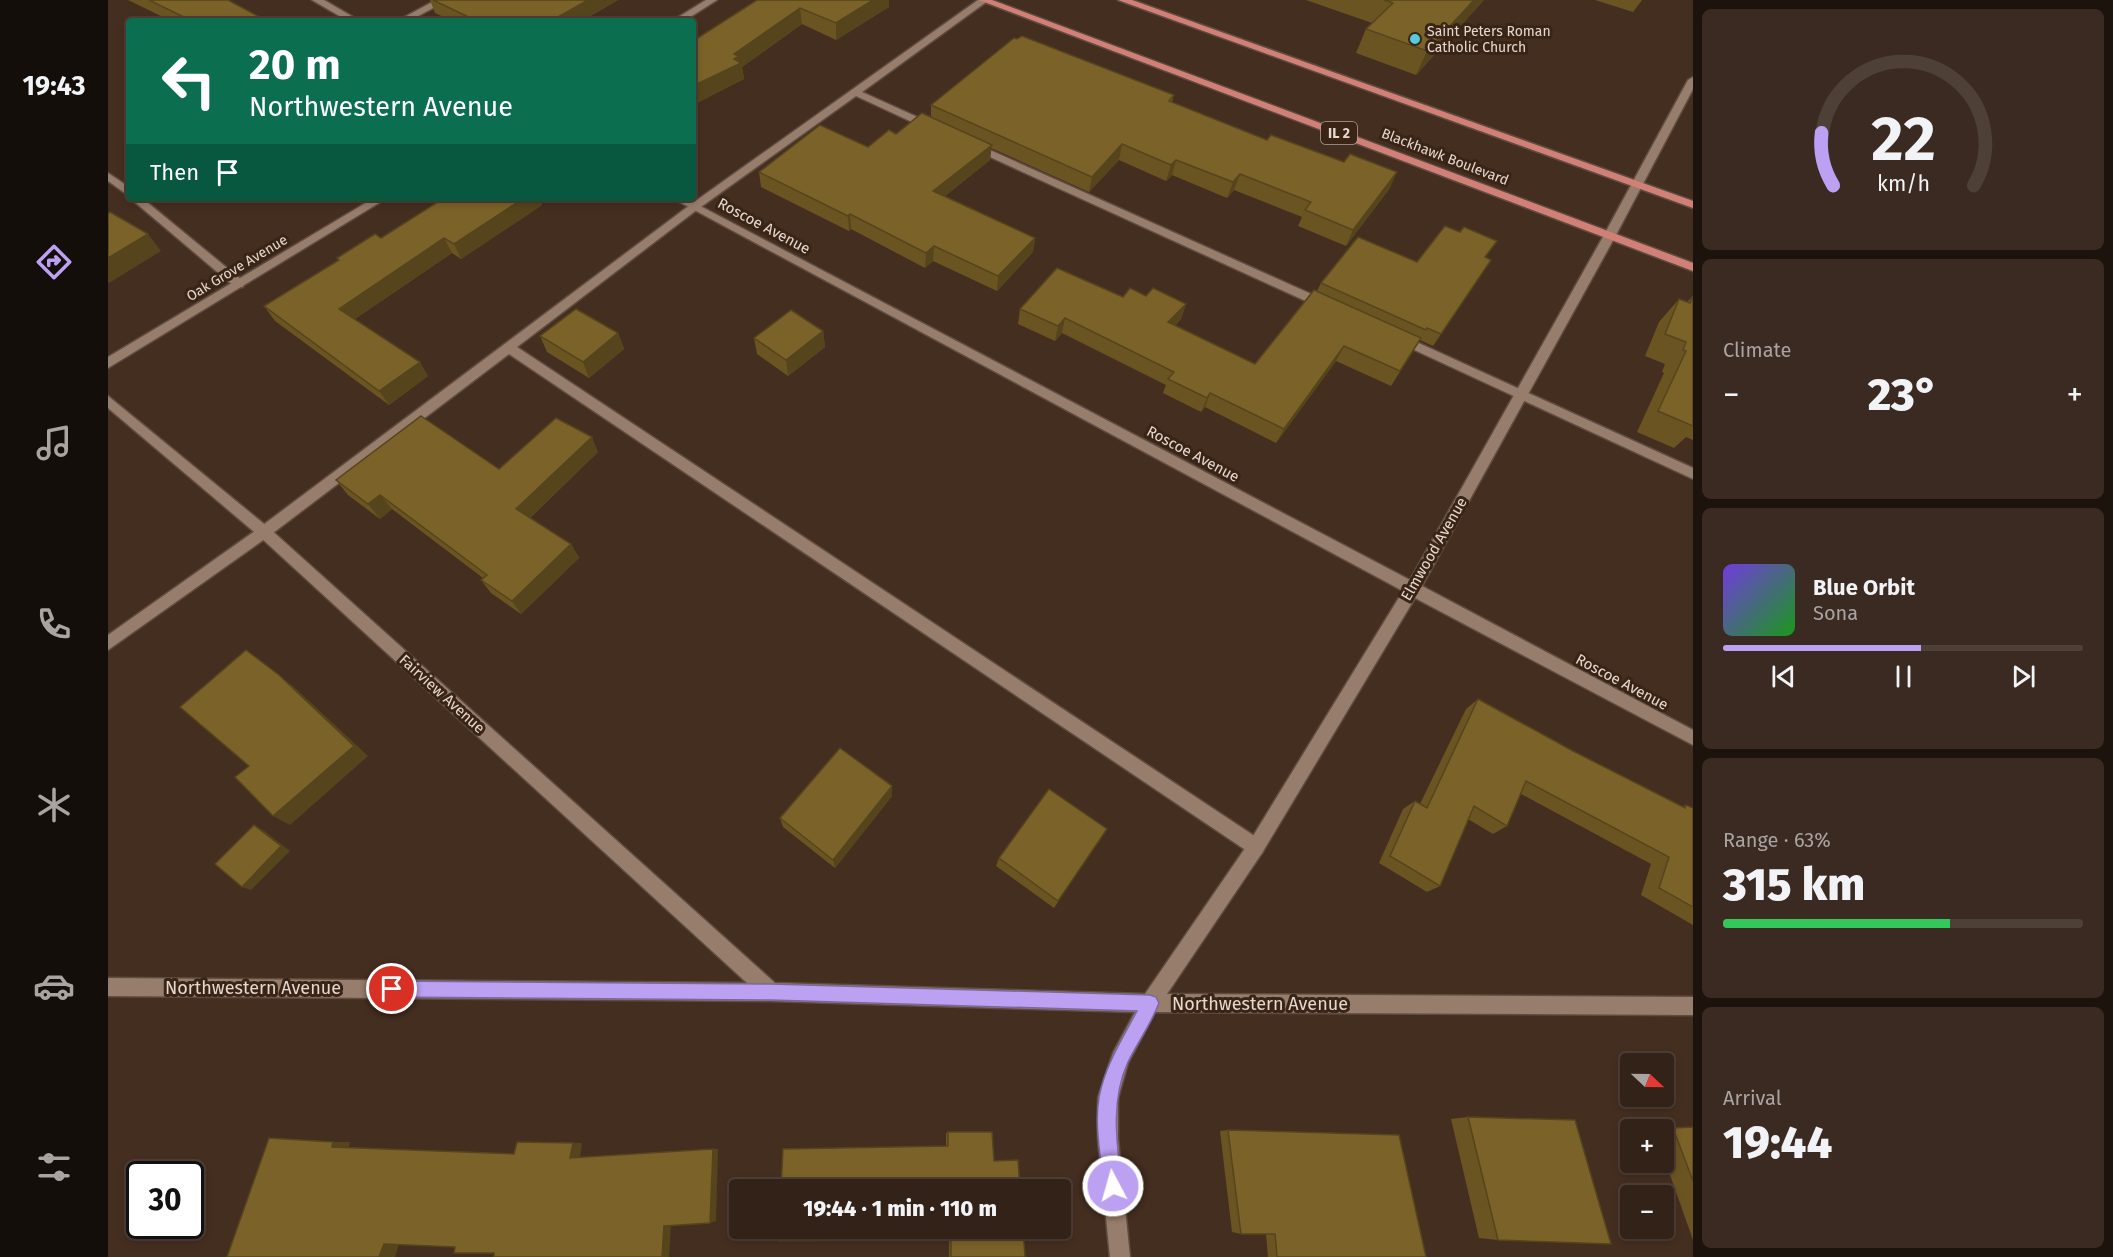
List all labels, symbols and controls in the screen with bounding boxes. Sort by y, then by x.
place label: Saint Peters Roman Catholic Church [1427,23,1551,56]
marker: Saint Peters Roman Catholic Church [1408,32,1422,46]
text: 20 m [249,40,341,90]
icon: left [150,42,228,120]
text: 19:43 [23,70,85,102]
text: Northwestern Avenue [249,91,513,123]
text: 22 [1871,102,1935,177]
road number: IL 2 [1321,122,1357,144]
street label: Blackhawk Boulevard [1379,125,1511,189]
icon: arrive [211,156,244,189]
text: Then [150,159,199,186]
text: km/h [1876,172,1930,198]
street label: Roscoe Avenue [715,194,813,258]
street label: Oak Grove Avenue [183,231,291,305]
icon: directions [33,241,75,283]
text: Climate [1723,338,1791,362]
text: 23° [1868,368,1938,422]
text: − [1723,375,1740,415]
text: + [2067,375,2083,415]
icon: music [33,422,75,464]
street label: Roscoe Avenue [1144,422,1242,486]
street label: Elmwood Avenue [1397,494,1471,604]
text: Blue Orbit [1813,574,1915,601]
text: Sona [1813,601,1858,625]
icon: phone [33,603,75,645]
street label: Roscoe Avenue [1573,650,1671,714]
street label: Fairview Avenue [395,651,489,737]
icon: previous [1767,660,1800,693]
icon: pause [1887,660,1920,693]
icon: next [2007,660,2040,693]
icon: climate [33,784,75,826]
text: Range · 63% [1723,828,1831,852]
text: 315 km [1723,858,1865,912]
pin [366,963,417,1014]
icon: car [33,965,75,1007]
icon: arrive [375,972,408,1005]
street label: Northwestern Avenue [165,977,341,999]
street label: Northwestern Avenue [1172,993,1348,1015]
north arrow [1620,1053,1674,1107]
map controls [1620,1053,1674,1239]
text: Arrival [1723,1086,1782,1110]
text: 19:44 [1723,1116,1832,1170]
button: + [1620,1119,1674,1173]
icon: filters [33,1146,75,1188]
position arrow [1081,1154,1145,1218]
speed limit sign: 30 [126,1161,204,1239]
button: − [1620,1185,1674,1239]
text: 19:44 · 1 min · 110 m [803,1195,997,1222]

